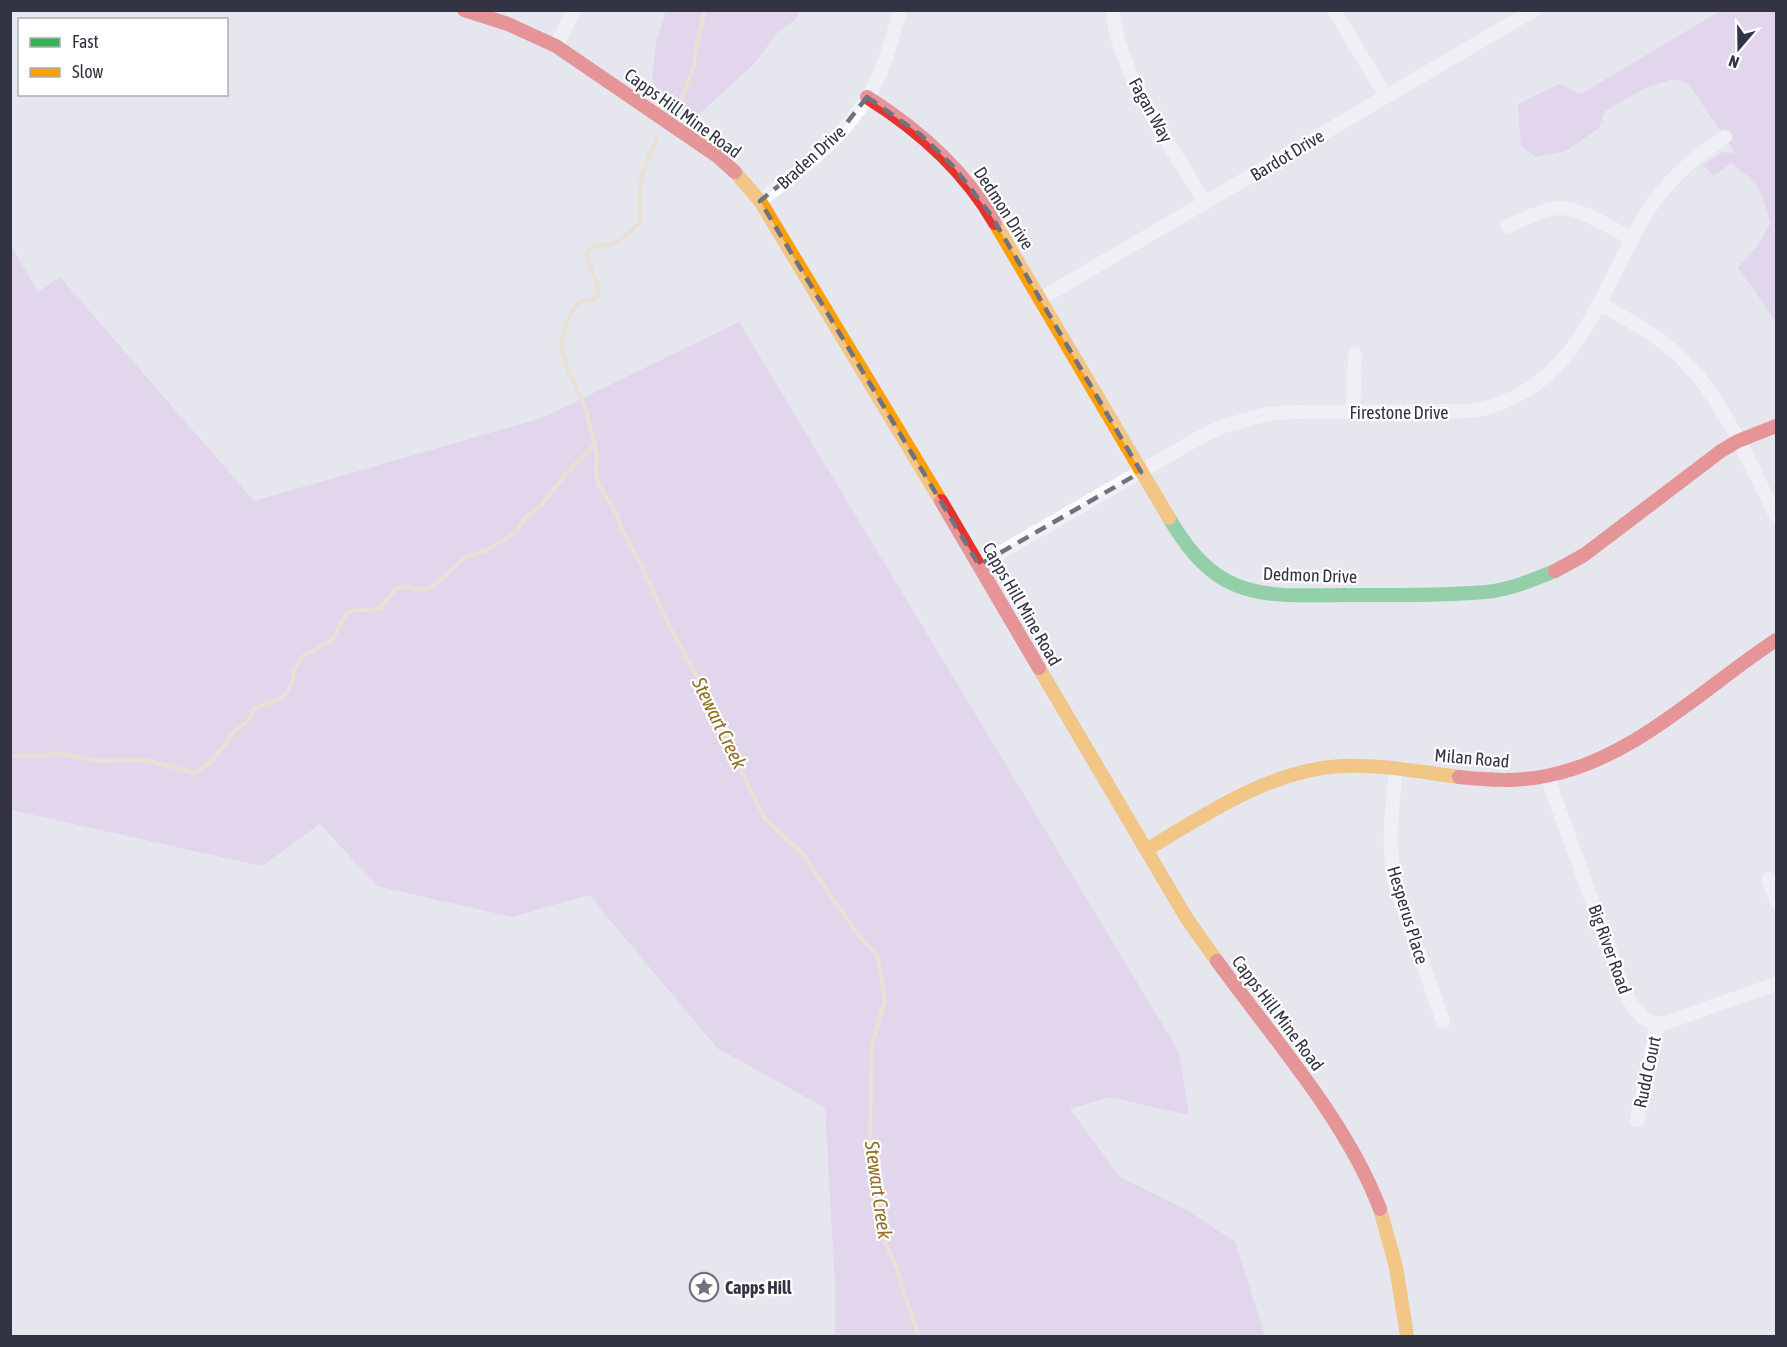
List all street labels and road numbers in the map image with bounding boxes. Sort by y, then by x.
street label: Capps Hill Mine Road [621,64,745,162]
street label: Fagan Way [1125,74,1177,146]
street label: Braden Drive [773,121,849,193]
street label: Bardot Drive [1247,125,1327,185]
street label: Dedmon Drive [970,163,1038,253]
street label: Firestone Drive [1350,402,1449,423]
street label: Capps Hill Mine Road [978,539,1066,669]
street label: Dedmon Drive [1263,563,1357,587]
street label: Milan Road [1434,744,1510,772]
street label: Hesperus Place [1383,863,1433,967]
street label: Big River Road [1584,901,1636,997]
street label: Capps Hill Mine Road [1228,951,1328,1075]
street label: Rudd Court [1629,1034,1665,1110]

